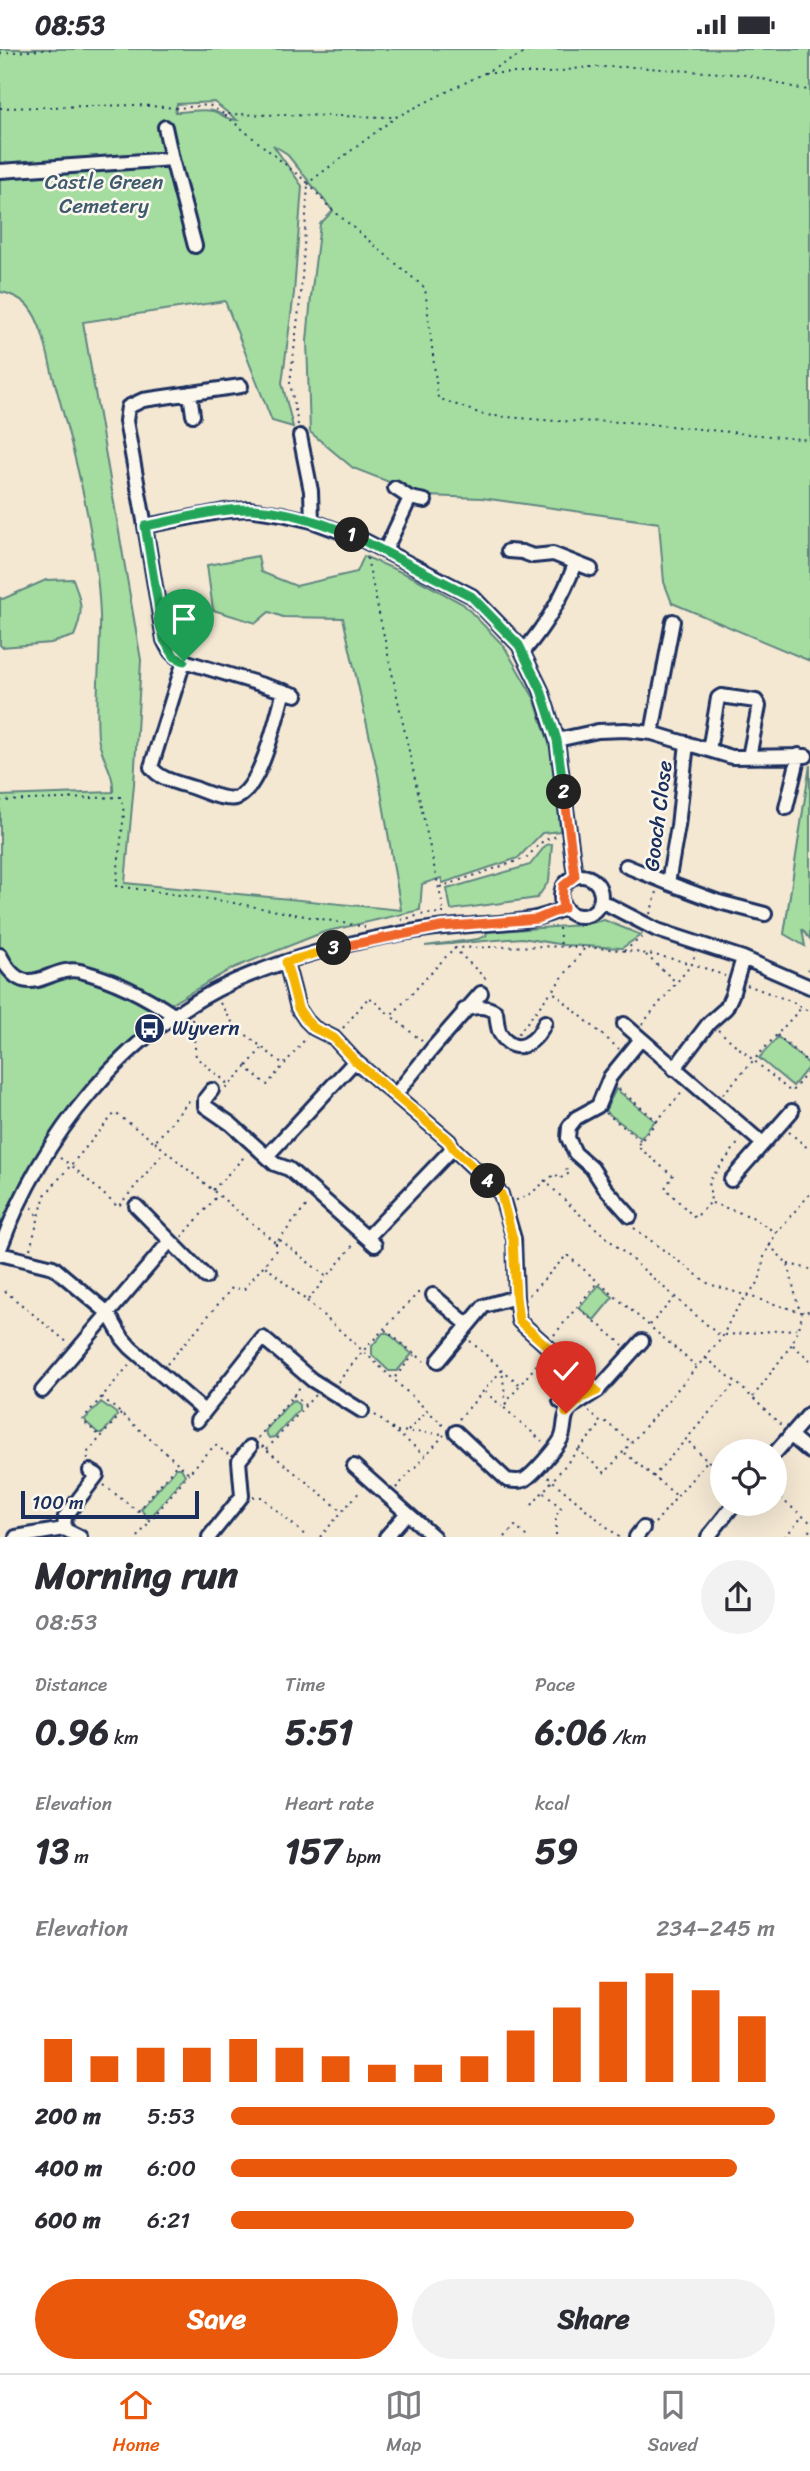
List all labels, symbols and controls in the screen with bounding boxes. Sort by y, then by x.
text: 08:53 [35,2,105,48]
park label: Castle Green Cemetery [45,163,163,225]
pin: 1 [334,517,370,553]
text: 1 [347,518,356,551]
pin [154,589,214,661]
icon: arrive [165,600,203,638]
street label: Gooch Close [632,758,684,874]
pin: 2 [546,775,582,809]
text: 2 [558,775,569,808]
pin: 3 [316,930,352,965]
text: 3 [328,931,339,964]
place label: Wyvern [172,1009,240,1047]
bus stop icon: Wyvern [132,1011,166,1045]
pin: 4 [470,1163,505,1199]
text: 4 [482,1164,493,1197]
pin [536,1341,596,1413]
icon: check [547,1352,585,1390]
map controls [710,1439,787,1516]
button: locate [710,1439,787,1516]
text: 100 m [32,1486,84,1519]
scale bar [21,1487,200,1519]
text: Morning run [35,1542,238,1609]
button: share [701,1560,775,1634]
text: 08:53 [35,1602,97,1643]
text: Distance [35,1668,107,1701]
text: Time [285,1668,325,1701]
text: Pace [535,1668,575,1701]
text: 0.96 [35,1701,109,1763]
text: 5:51 [285,1701,353,1763]
text: 6:06 [535,1701,607,1763]
text: km [109,1721,139,1754]
text: /km [607,1721,647,1754]
text: Elevation [35,1787,112,1820]
text: Heart rate [285,1787,374,1820]
text: kcal [535,1787,570,1820]
text: 13 [35,1820,69,1882]
text: 157 [285,1820,341,1882]
text: 59 [535,1820,578,1882]
text: m [69,1840,89,1873]
text: bpm [341,1840,381,1873]
text: Elevation [35,1908,128,1949]
text: 234–245 m [656,1908,775,1949]
text: 200 m [35,2096,101,2137]
text: 5:53 [147,2096,195,2137]
text: 400 m [35,2148,102,2189]
text: 6:00 [147,2148,196,2189]
text: 600 m [35,2200,101,2241]
text: 6:21 [147,2200,190,2241]
button: Save [35,2279,398,2359]
button: Share [412,2279,775,2359]
tab: Home [112,2386,160,2461]
tab: Map [385,2386,423,2461]
tab: Saved [648,2386,698,2461]

